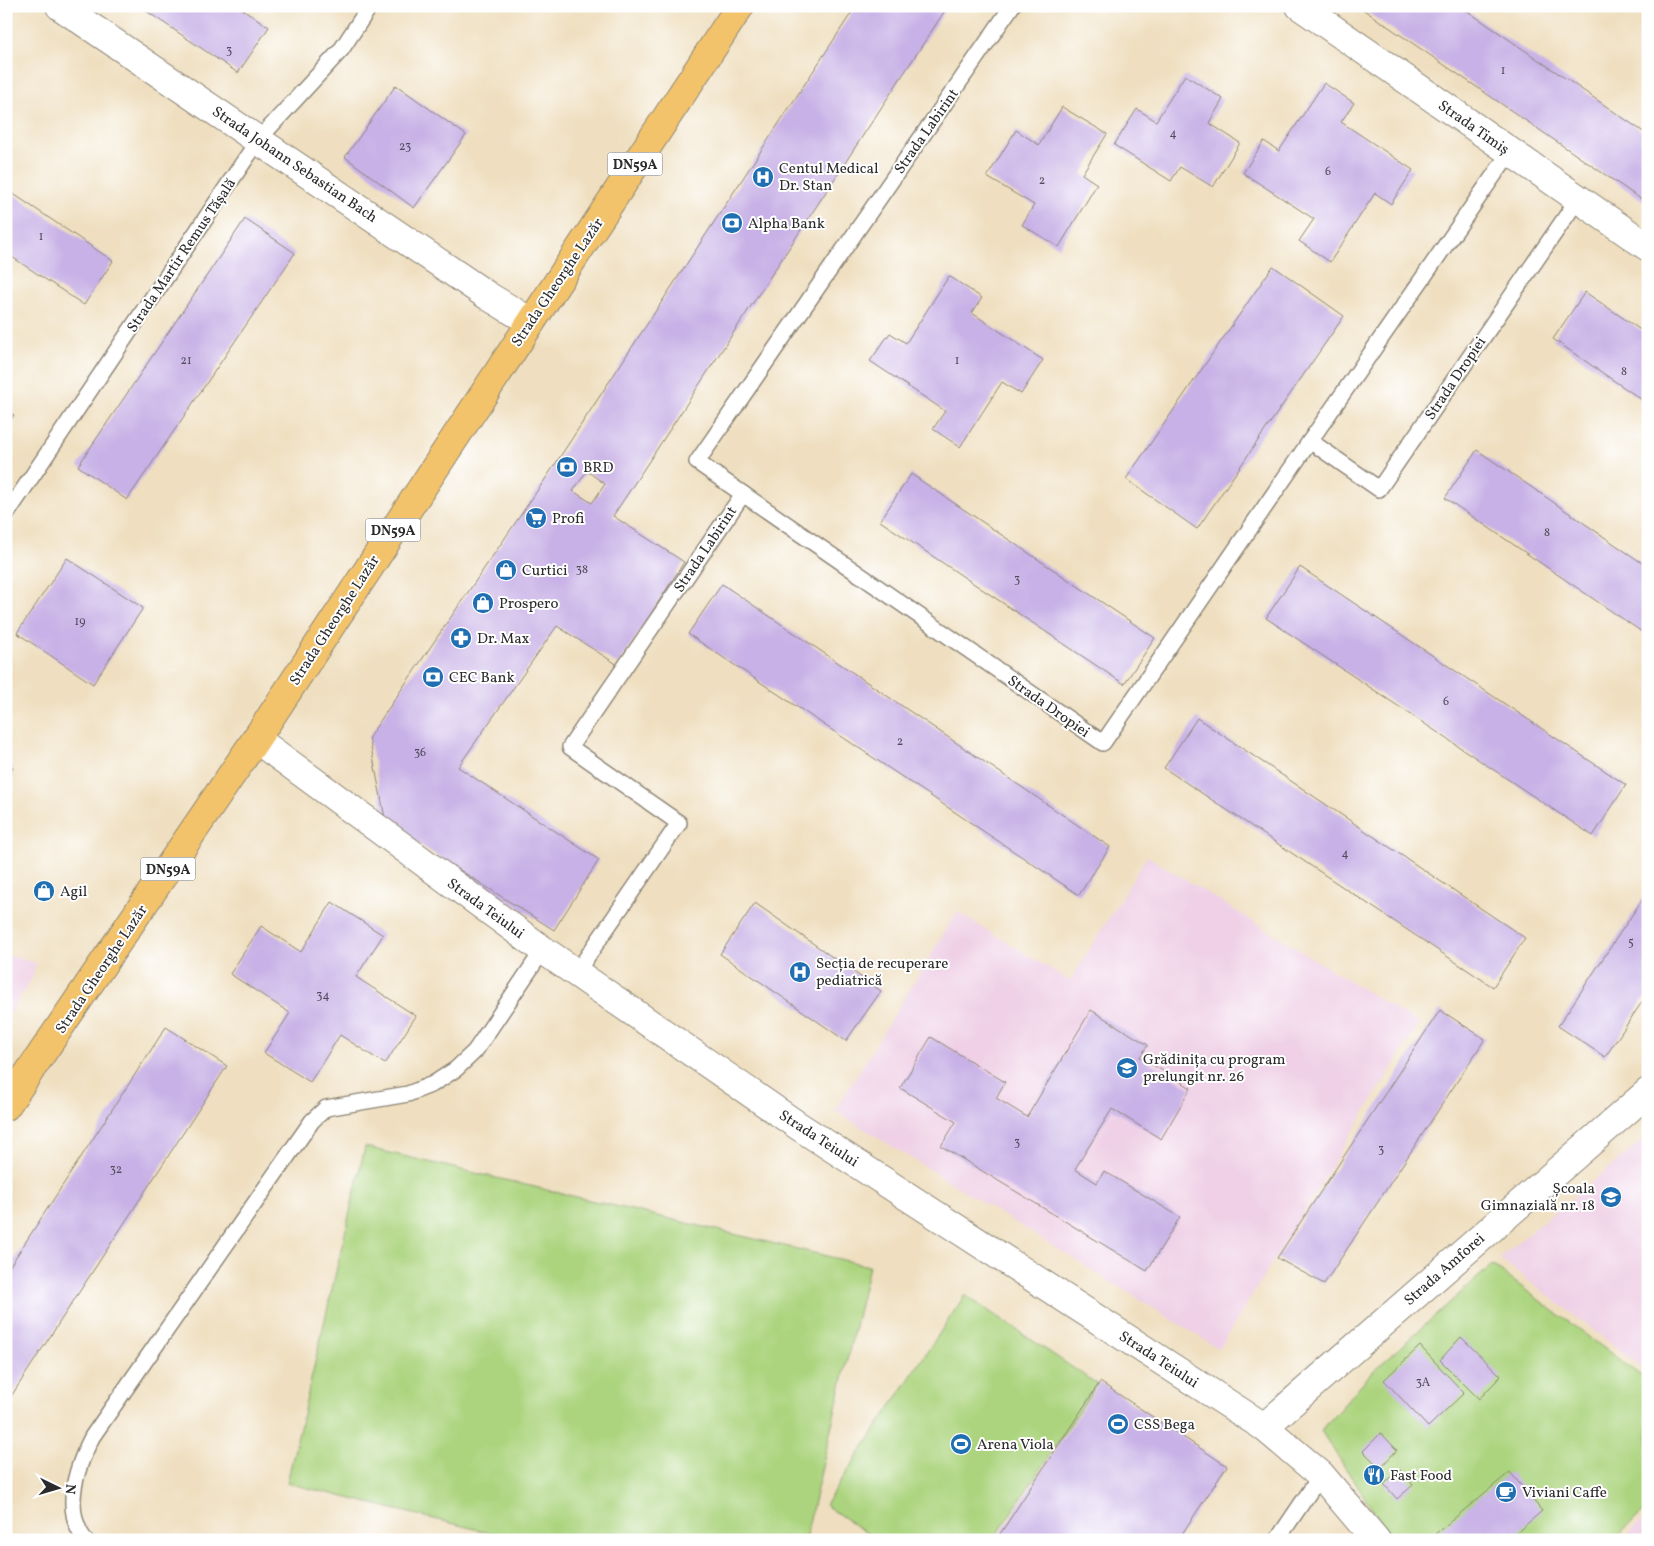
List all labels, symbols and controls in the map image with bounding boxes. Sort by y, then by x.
house number: 3 [226,43,232,59]
house number: 1 [1501,63,1505,79]
street label: Strada Labirint [890,85,964,179]
street label: Strada Timiș [1433,96,1513,160]
street label: Strada Johann Sebastian Bach [207,102,381,229]
house number: 4 [1169,126,1177,142]
house number: 23 [399,139,411,155]
road number: DN59A [608,152,662,175]
place label: Centul Medical Dr. Stan [779,159,878,197]
house number: 6 [1325,164,1331,180]
hospital icon: Centul Medical Dr. Stan [751,165,775,189]
house number: 2 [1039,173,1045,189]
street label: Strada Martir Remus Tășală [123,175,242,337]
bank icon: Alpha Bank [720,211,744,235]
street label: Strada Gheorghe Lazăr [507,214,609,351]
place label: Alpha Bank [748,214,825,235]
house number: 1 [39,229,43,245]
street label: Strada Dropiei [1421,333,1492,425]
house number: 21 [180,353,192,369]
house number: 1 [955,353,959,369]
house number: 8 [1621,364,1627,380]
bank icon: BRD [555,455,579,479]
place label: BRD [583,458,614,479]
street label: Strada Labirint [670,503,743,597]
supermarket icon: Profi [524,506,548,530]
place label: Profi [552,509,584,530]
road number: DN59A [366,518,420,542]
house number: 8 [1544,525,1550,541]
street label: Strada Gheorghe Lazăr [285,552,385,690]
shop icon: Curtici [494,558,518,582]
place label: Curtici [522,561,568,582]
house number: 38 [576,562,588,578]
house number: 3 [1014,572,1020,588]
shop icon: Prospero [471,591,495,615]
place label: Prospero [499,594,558,615]
house number: 19 [75,614,85,630]
pharmacy icon: Dr. Max [449,626,473,650]
place label: Dr. Max [477,629,529,650]
bank icon: CEC Bank [421,665,445,689]
place label: CEC Bank [449,668,515,689]
street label: Strada Dropiei [1003,671,1094,743]
house number: 6 [1443,694,1449,710]
house number: 2 [897,734,903,750]
house number: 36 [414,745,426,761]
house number: 4 [1341,846,1349,862]
road number: DN59A [140,858,196,881]
street label: Strada Teiului [442,874,528,944]
shop icon: Agil [32,879,56,903]
place label: Agil [60,882,87,903]
street label: Strada Gheorghe Lazăr [51,901,153,1038]
house number: 5 [1628,935,1634,951]
place label: Secția de recuperare pediatrică [816,954,948,992]
hospital icon: Secția de recuperare pediatrică [788,960,812,984]
house number: 34 [316,988,330,1004]
place label: Grădinița cu program prelungit nr. 26 [1143,1050,1286,1088]
school or university icon: Grădinița cu program prelungit nr. 26 [1115,1056,1139,1080]
street label: Strada Teiului [774,1106,862,1173]
house number: 3 [1014,1135,1020,1151]
house number: 3 [1378,1142,1384,1158]
house number: 32 [110,1162,122,1178]
place label: Școala Gimnazială nr. 18 [1481,1179,1595,1217]
school or university icon: Școala Gimnazială nr. 18 [1599,1185,1623,1209]
street label: Strada Amforei [1400,1229,1490,1311]
street label: Strada Teiului [1114,1327,1202,1394]
house number: 3A [1416,1375,1431,1391]
sports icon: CSS Bega [1106,1412,1130,1436]
place label: CSS Bega [1134,1415,1195,1436]
sports icon: Arena Viola [949,1432,973,1456]
place label: Arena Viola [977,1435,1054,1456]
restaurant icon: Fast Food [1362,1463,1386,1487]
north arrow [32,1464,82,1514]
place label: Fast Food [1390,1466,1452,1487]
cafe icon: Viviani Caffe [1494,1480,1518,1504]
text: N [60,1483,79,1495]
place label: Viviani Caffe [1522,1483,1607,1504]

